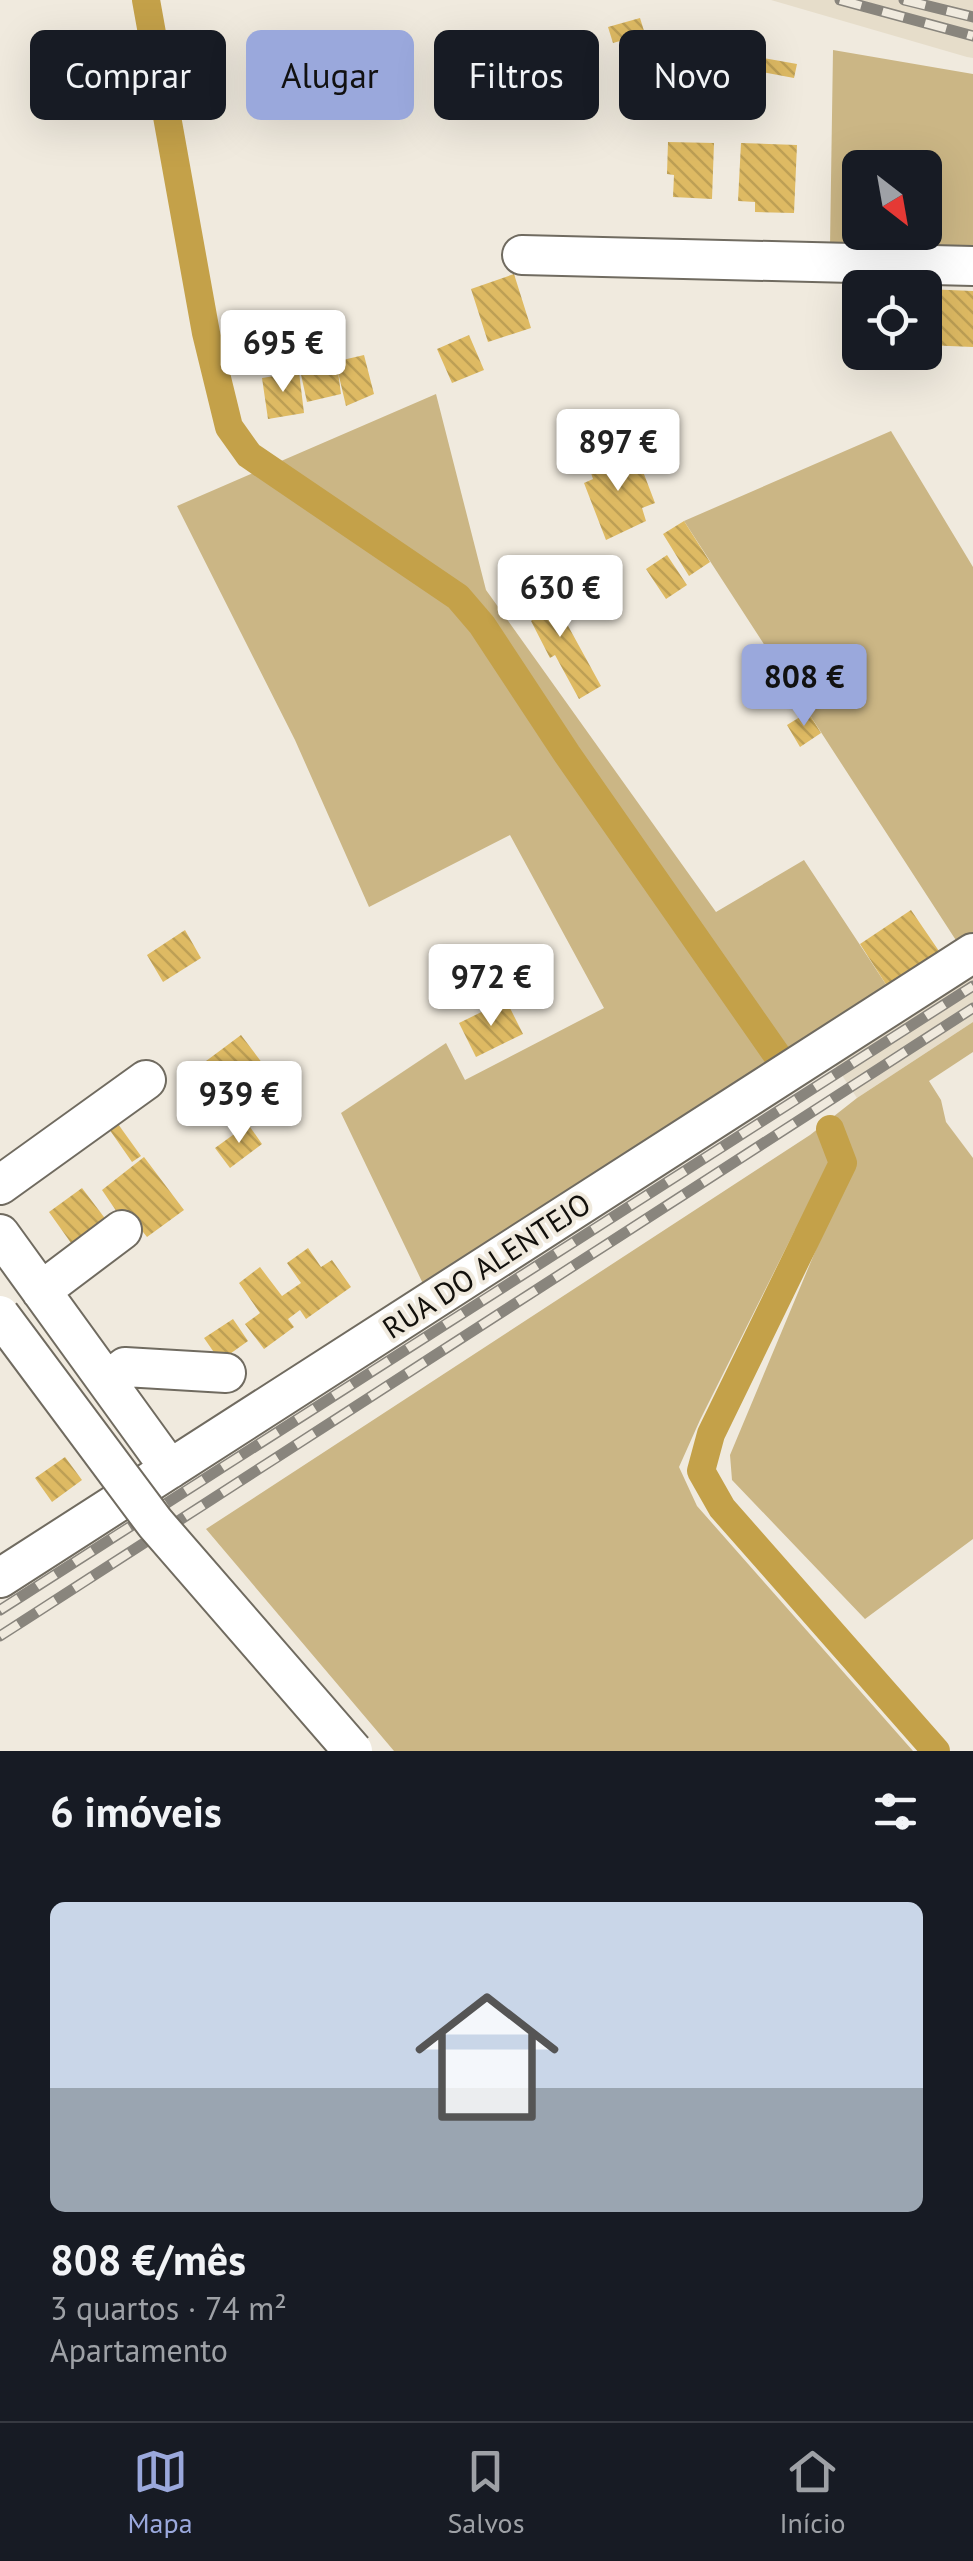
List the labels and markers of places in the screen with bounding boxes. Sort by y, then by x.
pin: 695 € [213,310,353,395]
pin: 897 € [548,409,688,494]
pin: 630 € [490,555,630,640]
pin: 808 € [734,644,874,729]
pin: 972 € [421,944,561,1029]
pin: 939 € [169,1061,309,1146]

